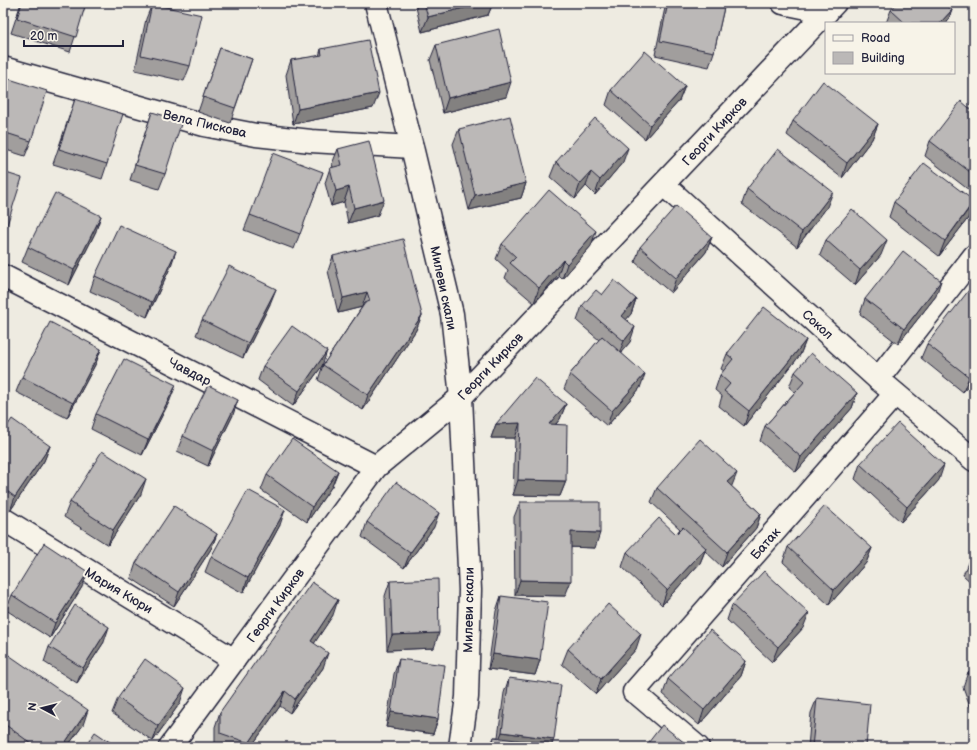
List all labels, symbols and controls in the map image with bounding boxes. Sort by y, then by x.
scale bar [24,22,123,48]
legend [825,22,955,74]
text: 20 m [30,29,57,44]
text: Road [861,31,890,46]
text: Building [861,51,905,66]
street label: Георги Кирков [679,94,751,169]
street label: Вела Пискова [161,107,248,141]
street label: Милеви скали [426,245,460,332]
street label: Сокол [798,307,836,343]
street label: Георги Кирков [455,329,527,404]
street label: Чавдар [165,354,214,390]
street label: Батак [748,524,784,563]
street label: Мария Кюри [82,564,155,617]
street label: Георги Кирков [244,565,308,646]
street label: Милеви скали [460,567,478,653]
north arrow [22,688,62,728]
text: N [26,702,40,712]

